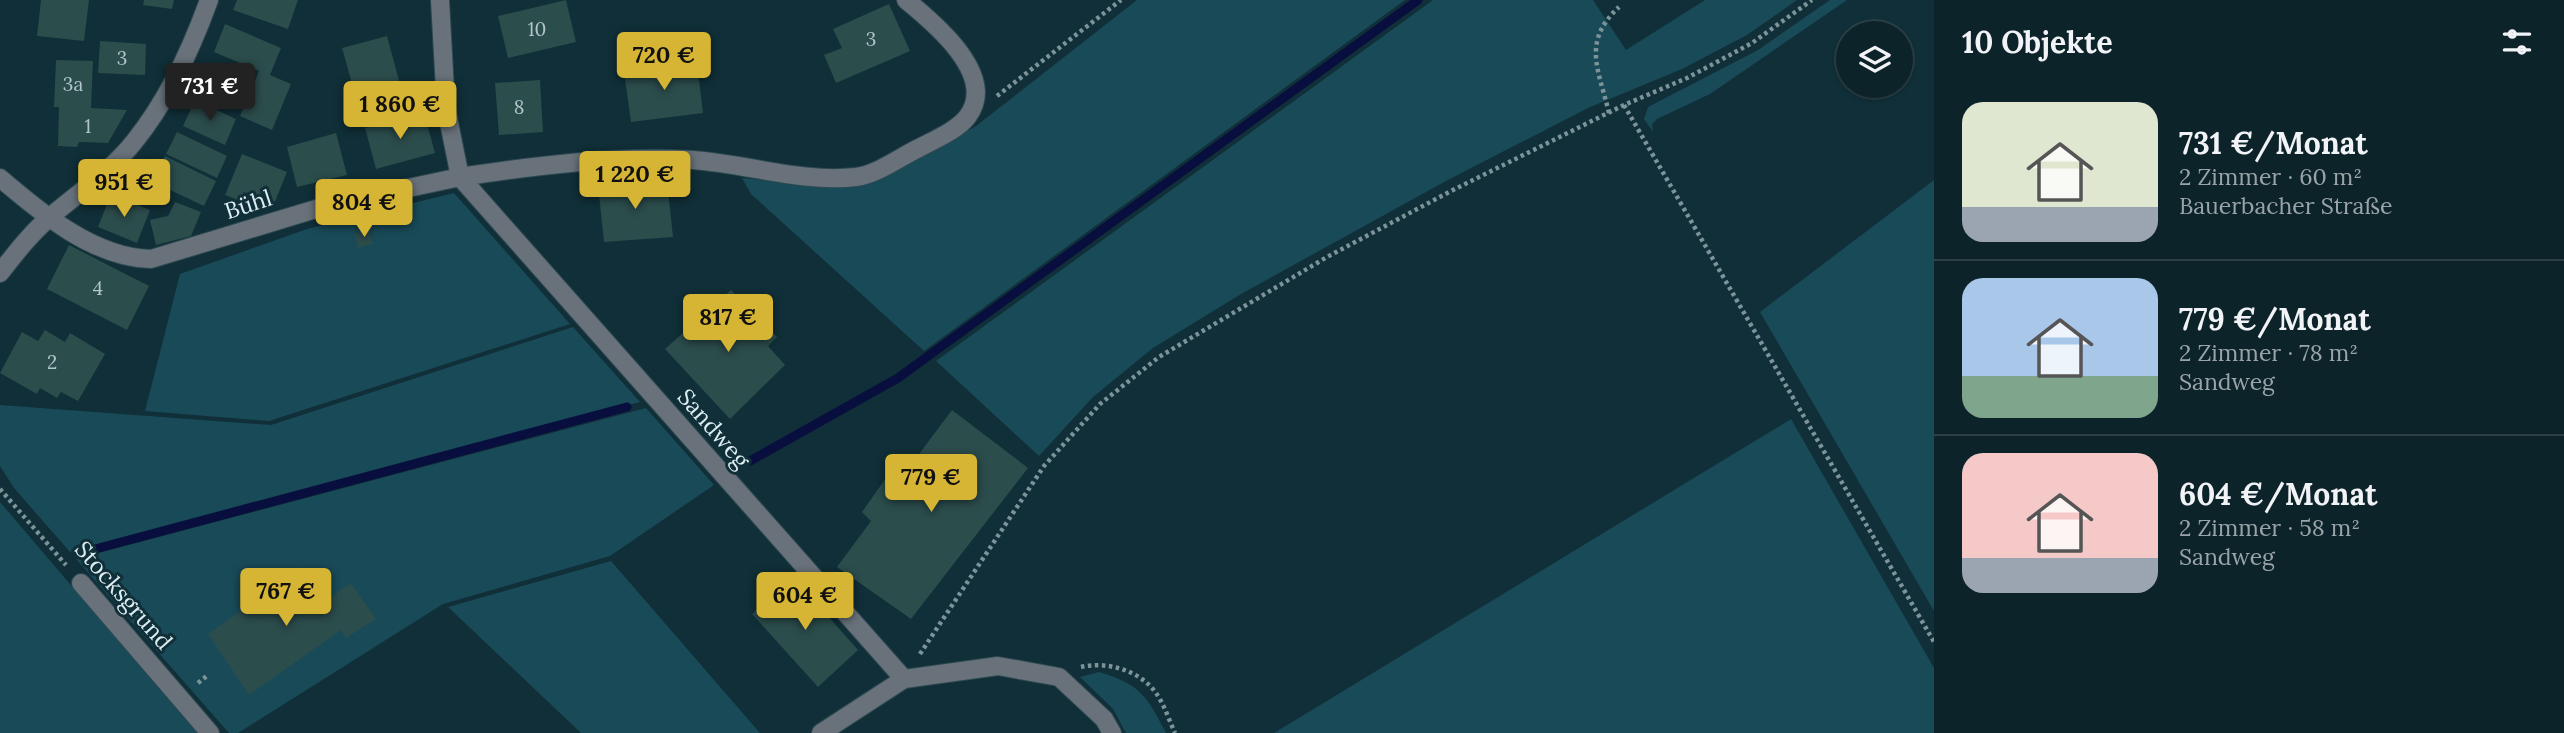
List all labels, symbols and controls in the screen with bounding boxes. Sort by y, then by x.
house number: 10 [528,17,546,41]
map controls [1836,21,1913,98]
button: layers [1836,21,1913,98]
text: 10 Objekte [1962,23,2113,61]
icon: filters [2498,23,2536,61]
house number: 3 [866,27,876,51]
pin: 720 € [615,32,713,92]
text: 720 € [633,40,695,69]
house number: 3 [117,46,127,70]
pin: 731 € [161,64,259,123]
text: 731 € [181,71,239,100]
house number: 3a [63,72,83,96]
pin: 1 860 € [335,82,465,141]
text: 1 860 € [359,89,441,118]
house number: 8 [514,95,524,119]
house number: 1 [85,114,92,138]
text: 731 €/Monat [2179,124,2368,162]
icon: home [2018,130,2102,214]
pin: 1 220 € [570,152,700,211]
text: 1 220 € [595,159,675,188]
pin: 951 € [75,160,173,219]
text: 2 Zimmer · 60 m² [2179,162,2362,191]
text: 951 € [94,167,154,196]
pin: 804 € [315,180,413,239]
street label: Bühl [221,183,275,225]
text: 804 € [331,187,397,216]
text: Bauerbacher Straße [2179,191,2393,220]
house number: 4 [93,276,103,300]
pin: 817 € [679,294,777,354]
text: 779 €/Monat [2179,300,2371,338]
text: 817 € [699,302,757,331]
icon: home [2018,306,2102,390]
text: 2 Zimmer · 78 m² [2179,338,2358,367]
house number: 2 [47,350,57,374]
text: Sandweg [2179,367,2275,396]
street label: Sandweg [672,382,757,475]
pin: 779 € [882,454,980,514]
text: 779 € [901,462,961,491]
text: 604 €/Monat [2179,475,2377,513]
icon: home [2018,481,2102,565]
text: 2 Zimmer · 58 m² [2179,513,2360,542]
street label: Stocksgrund [69,535,179,656]
text: Sandweg [2179,542,2275,571]
pin: 767 € [237,568,335,628]
pin: 604 € [756,572,854,632]
text: 767 € [256,576,316,605]
text: 604 € [772,580,838,609]

